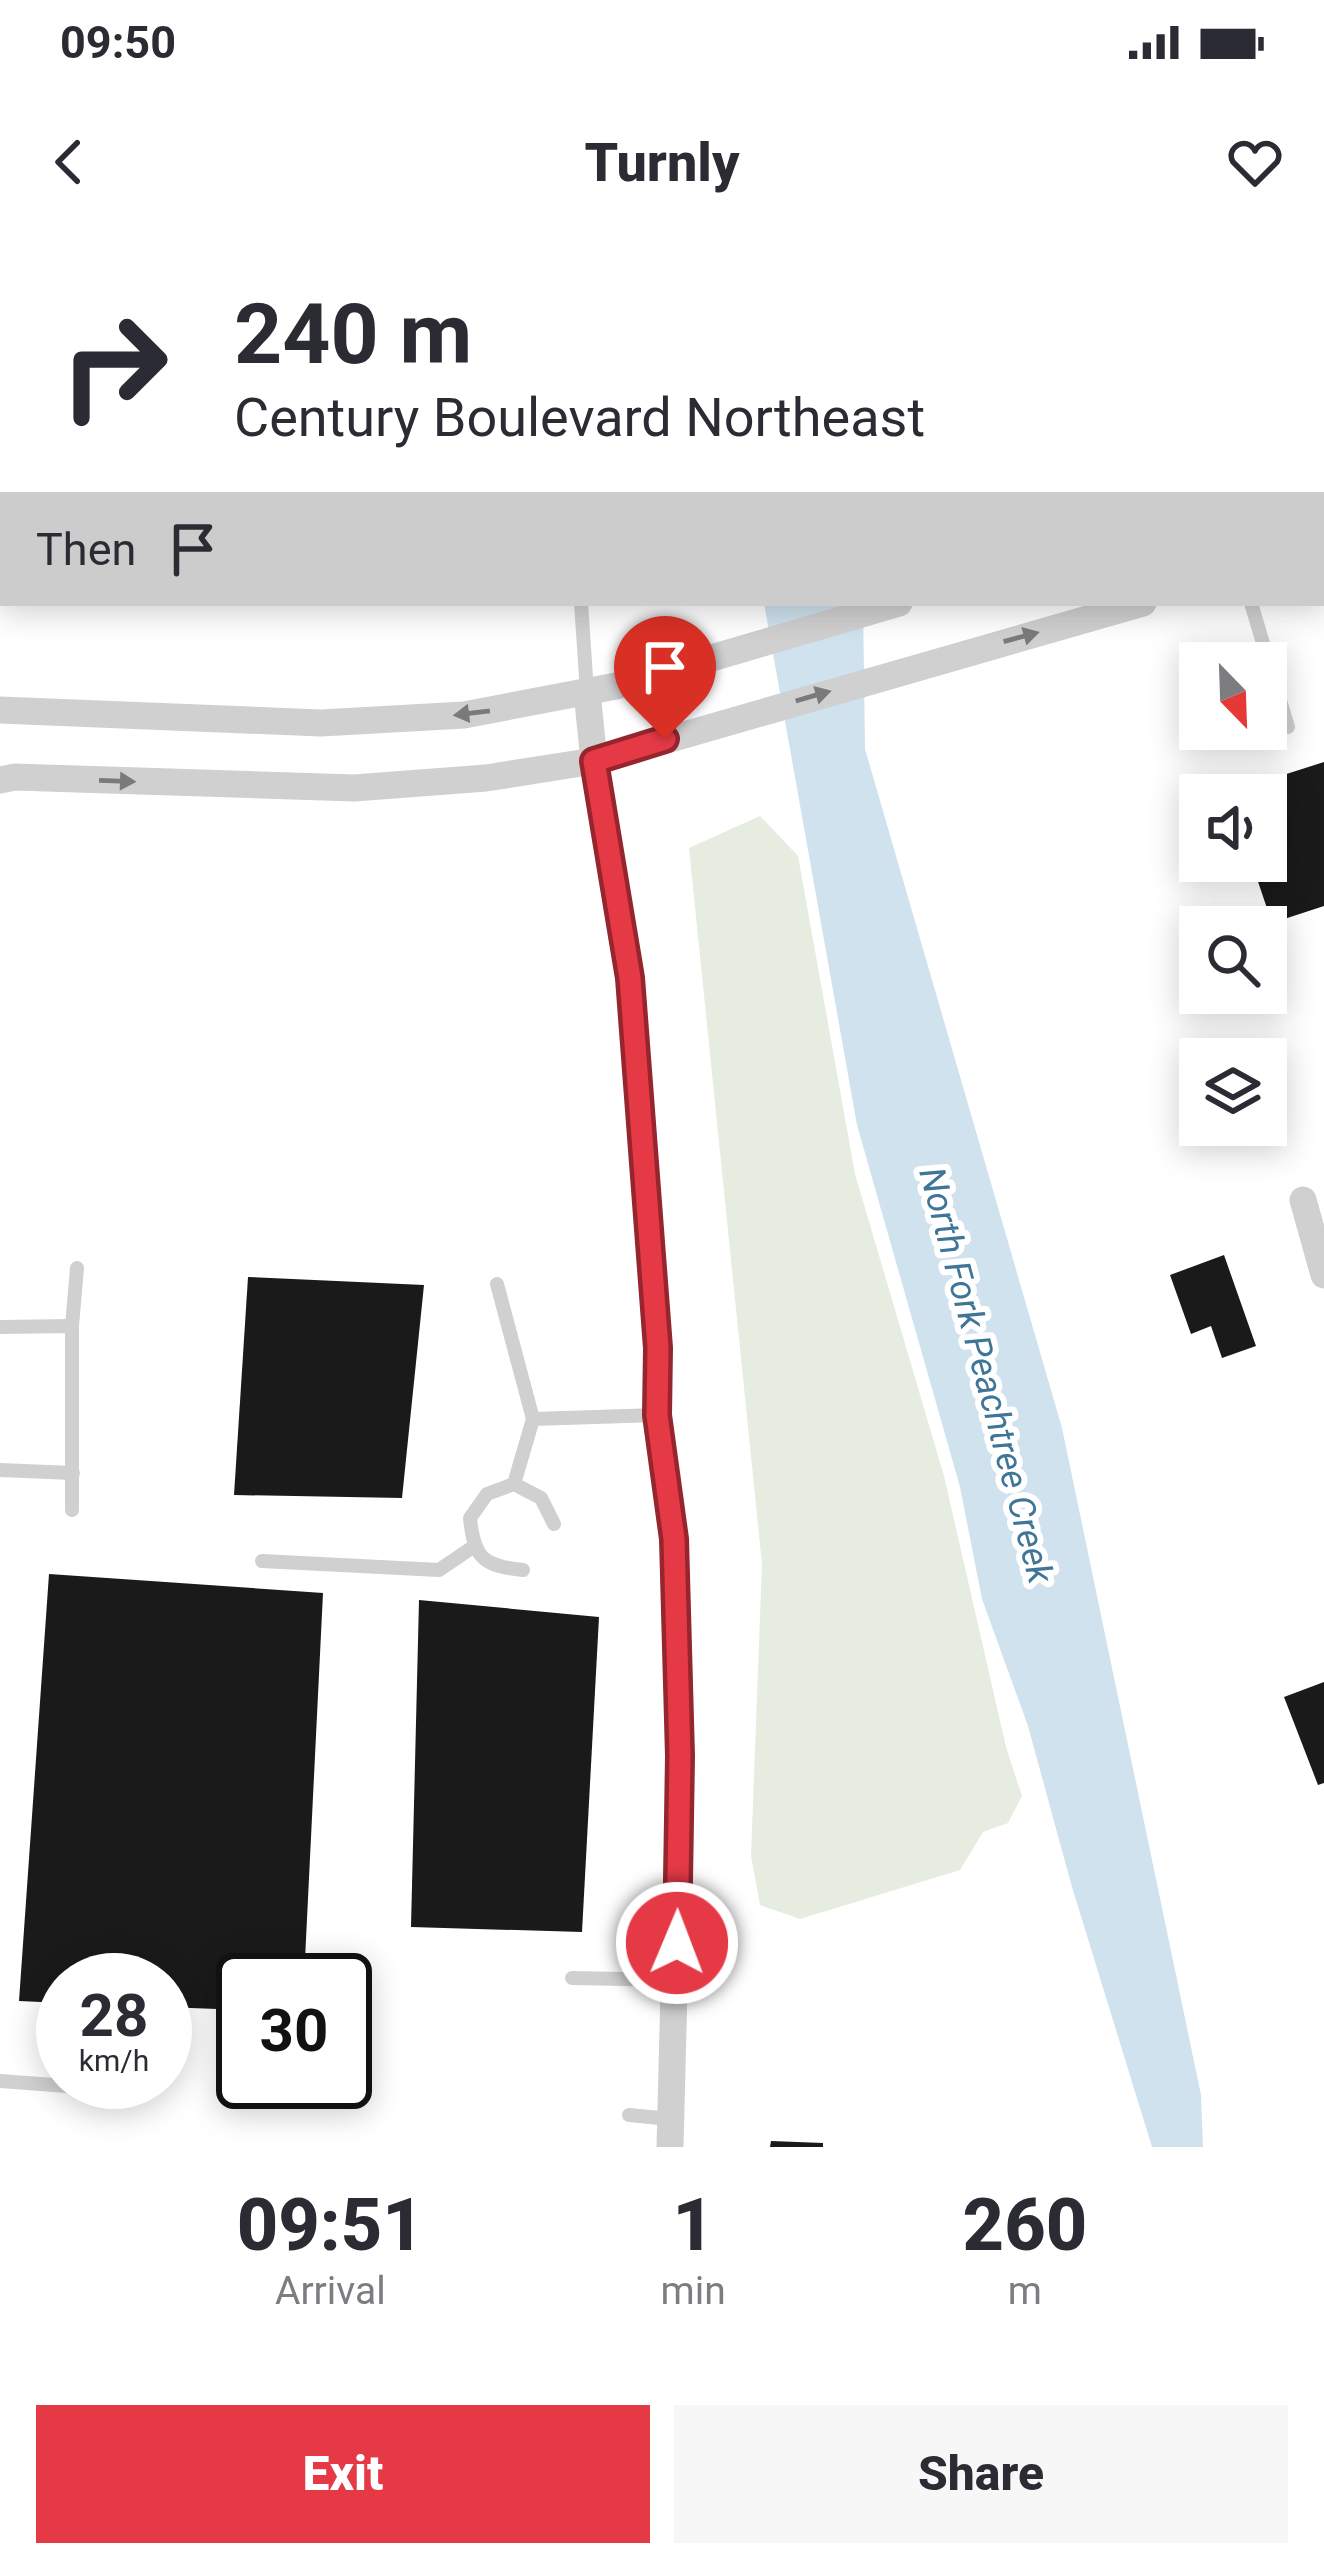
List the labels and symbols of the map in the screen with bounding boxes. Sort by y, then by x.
pin [614,616,716,739]
one-way arrow [1003,626,1040,645]
north arrow [1179,642,1287,750]
one-way arrow [795,686,831,704]
one-way arrow [453,704,490,723]
one-way arrow [99,771,137,790]
water label: North Fork Peachtree Creek [910,1163,1062,1589]
position arrow [614,1880,740,2006]
speed limit sign: 30 [216,1953,372,2109]

